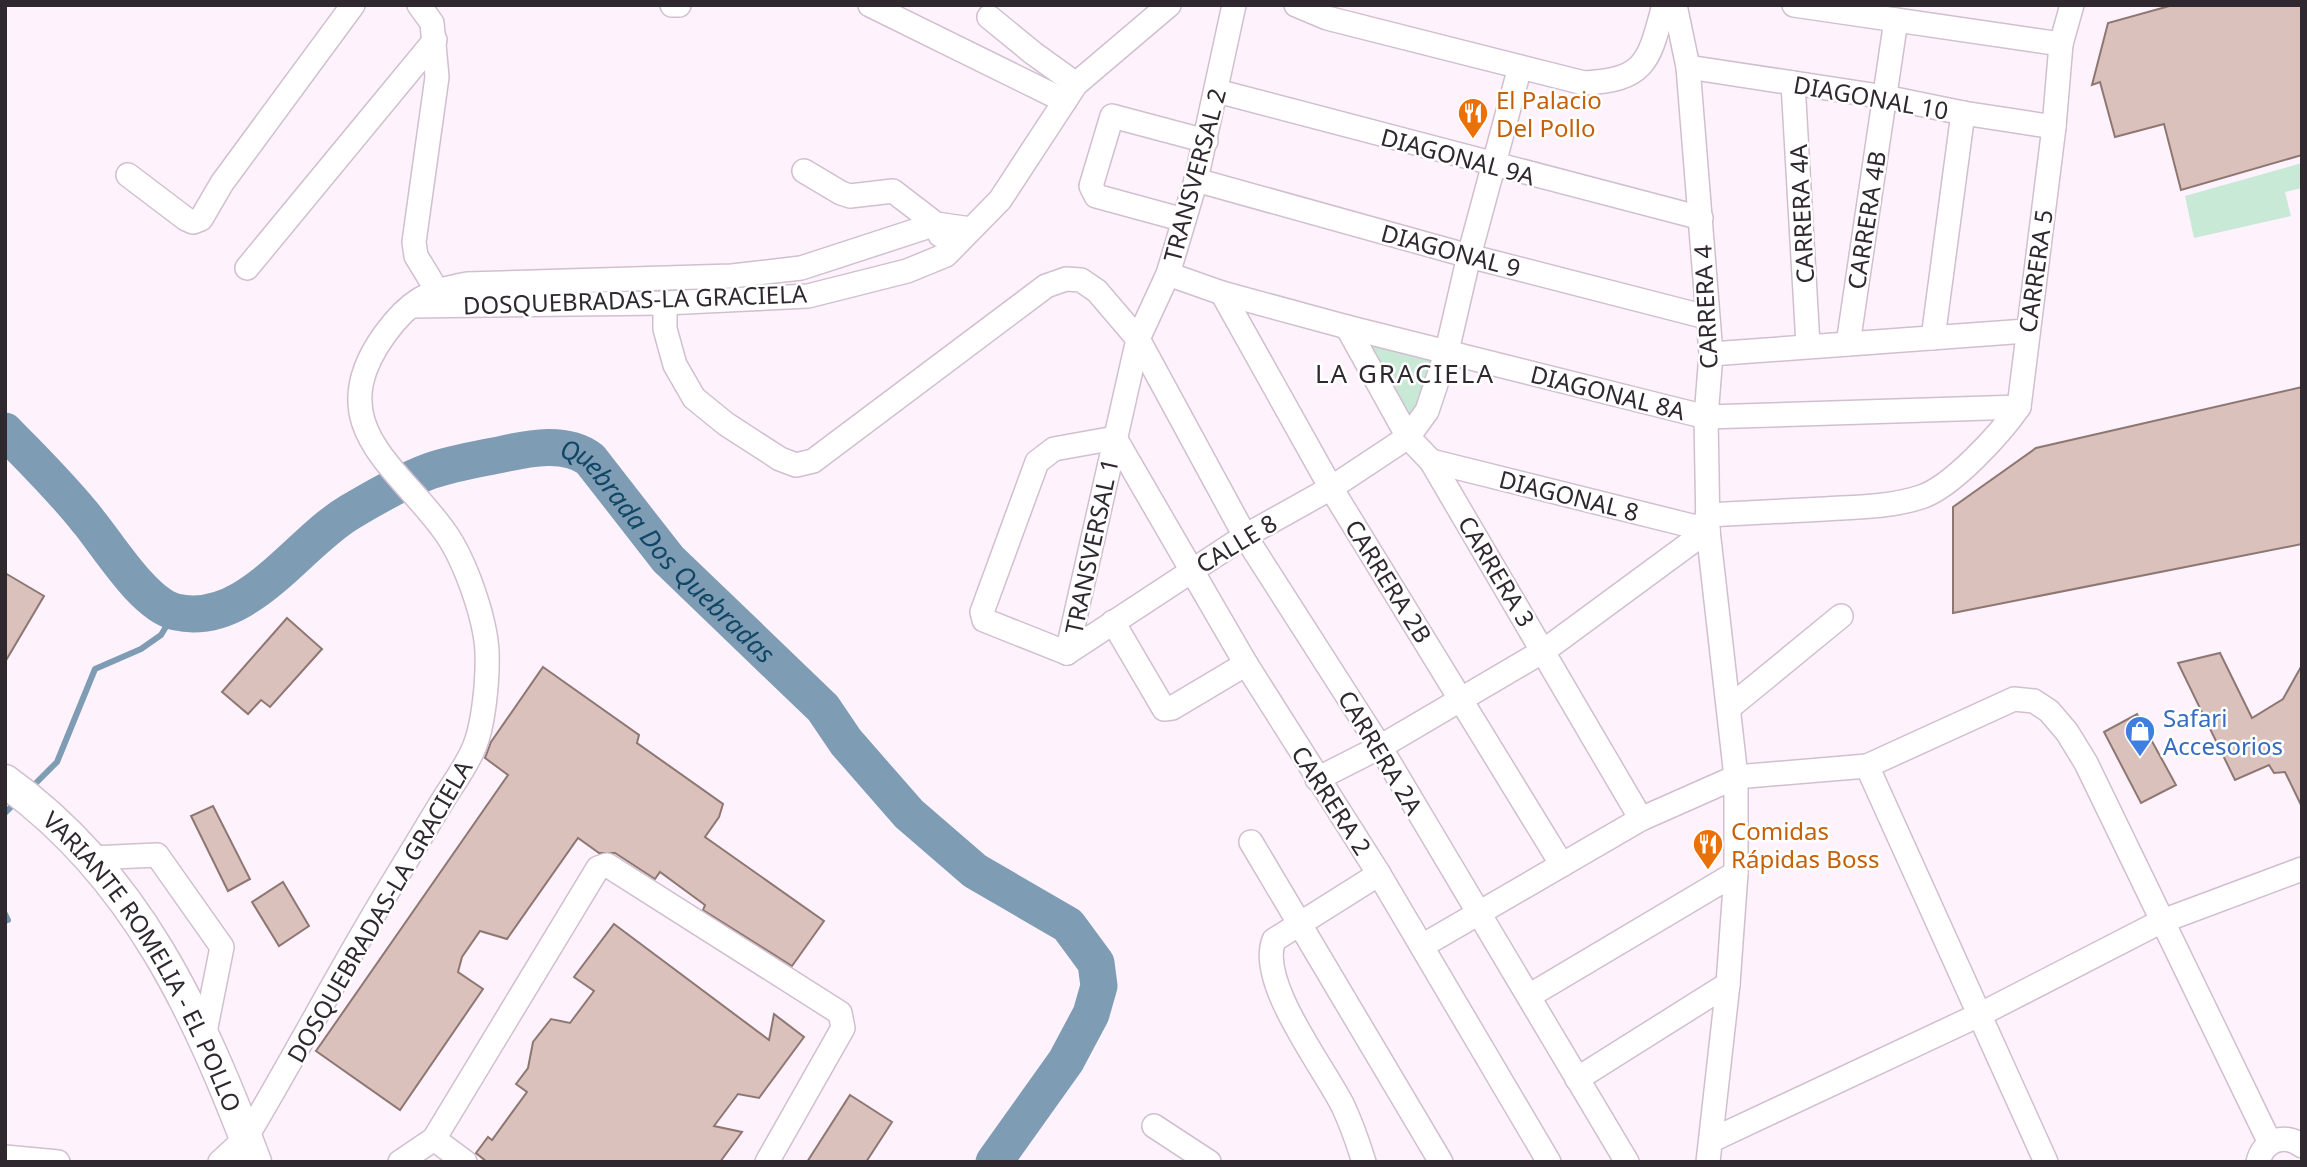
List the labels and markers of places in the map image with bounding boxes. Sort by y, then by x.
place label: El Palacio Del Pollo [1496,83,1602,144]
restaurant icon: El Palacio Del Pollo [1456,96,1490,140]
place label: Safari Accesorios [2163,701,2283,762]
shop icon: Safari Accesorios [2123,714,2157,758]
place label: Comidas Rápidas Boss [1731,814,1879,875]
restaurant icon: Comidas Rápidas Boss [1691,827,1725,871]

